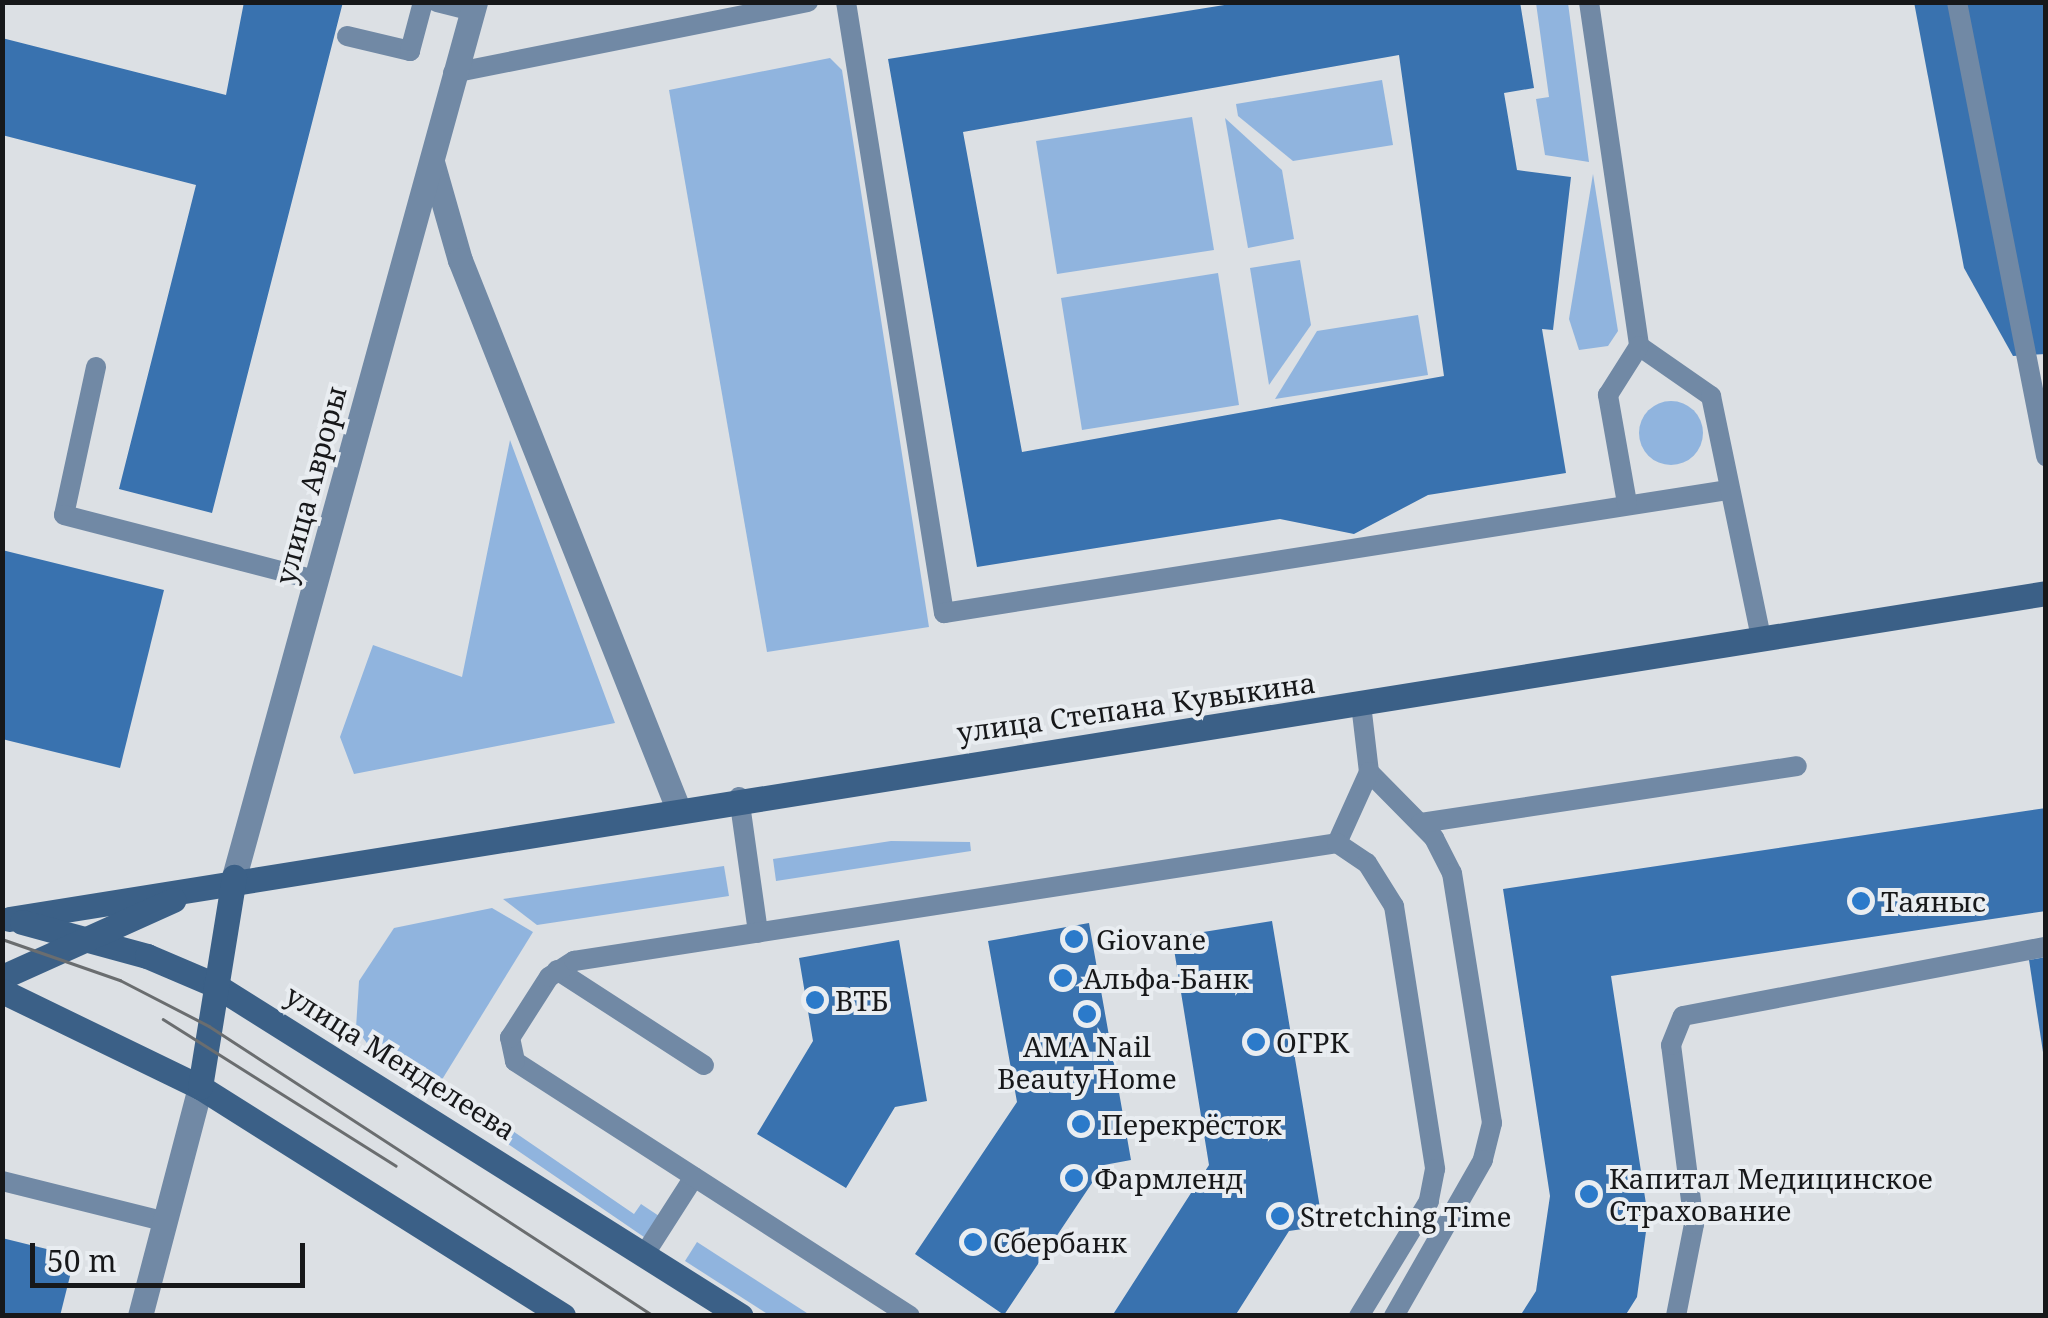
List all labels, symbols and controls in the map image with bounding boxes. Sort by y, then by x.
street label: улица Авроры [267,382,353,588]
street label: улица Степана Кувыкина [955,665,1317,749]
place label: Таяныс [1881,884,1986,918]
marker: Таяныс [1850,890,1872,912]
place label: Giovane [1096,922,1206,956]
marker: Giovane [1061,926,1087,952]
place label: Альфа-Банк [1083,961,1249,995]
marker: Альфа-Банк [1052,967,1074,989]
street label: улица Менделеева [280,978,522,1146]
place label: ВТБ [835,983,888,1017]
marker: ВТБ [804,989,826,1011]
marker: AMA Nail Beauty Home [1076,1003,1098,1025]
place label: ОГРК [1276,1025,1349,1059]
place label: AMA Nail Beauty Home [997,1029,1177,1095]
marker: ОГРК [1245,1031,1267,1053]
place label: Перекрёсток [1101,1107,1282,1141]
marker: Перекрёсток [1070,1113,1092,1135]
place label: Фармленд [1094,1161,1243,1195]
place label: Капитал Медицинское Страхование [1609,1161,1933,1227]
marker: Фармленд [1063,1167,1085,1189]
marker: Капитал Медицинское Страхование [1578,1183,1600,1205]
place label: Stretching Time [1300,1199,1512,1233]
marker: Stretching Time [1269,1205,1291,1227]
scale bar [35,1223,310,1285]
place label: Сбербанк [993,1225,1127,1259]
marker: Сбербанк [962,1231,984,1253]
text: 50 m [47,1240,117,1281]

